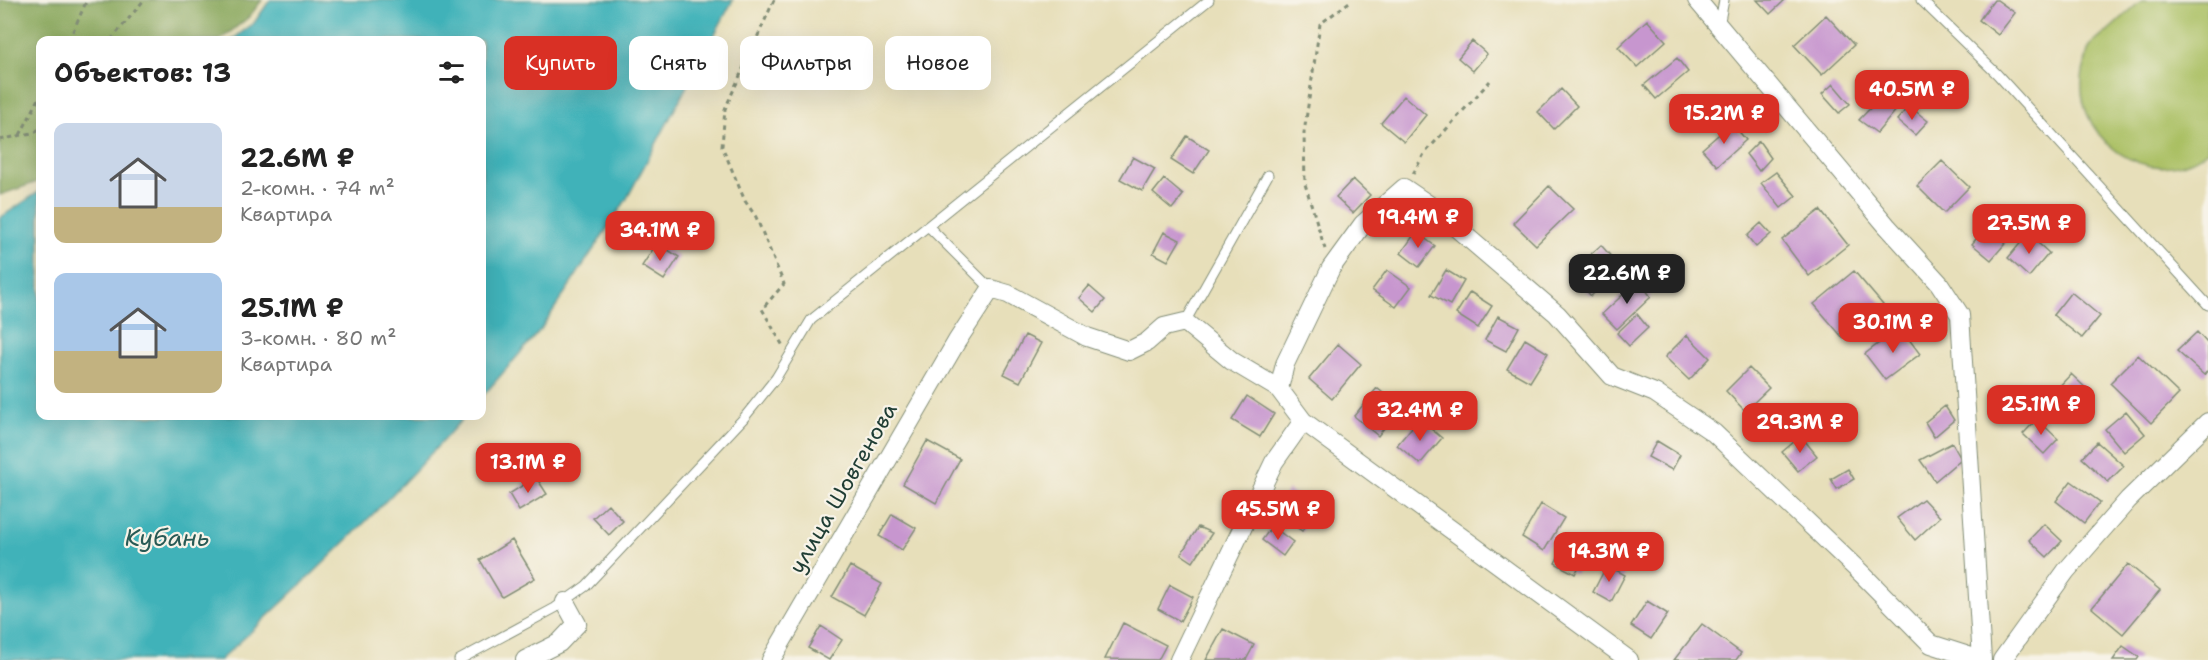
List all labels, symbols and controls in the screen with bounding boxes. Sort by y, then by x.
chip: Купить [504,36,617,90]
chip: Снять [629,36,728,90]
chip: Фильтры [740,36,873,90]
chip: Новое [885,36,991,90]
text: Объектов: 13 [54,55,231,90]
icon: filters [435,56,468,89]
pin: 40.5M ₽ [1857,70,1967,121]
text: 40.5M ₽ [1869,76,1955,102]
pin: 15.2M ₽ [1669,94,1779,145]
text: 15.2M ₽ [1683,100,1765,126]
text: 22.6M ₽ [240,140,355,175]
icon: home [102,147,174,219]
text: 2-комн. · 74 m² [240,175,395,201]
pin: 19.4M ₽ [1363,198,1473,249]
text: Квартира [240,201,332,227]
text: 19.4M ₽ [1377,204,1459,230]
pin: 27.5M ₽ [1974,204,2084,255]
text: 27.5M ₽ [1986,210,2072,236]
pin: 34.1M ₽ [605,211,715,262]
text: 34.1M ₽ [619,217,701,243]
pin: 22.6M ₽ [1572,254,1682,305]
text: 22.6M ₽ [1583,260,1671,286]
text: 25.1M ₽ [240,290,344,325]
icon: home [102,297,174,369]
pin: 30.1M ₽ [1838,303,1948,354]
text: 30.1M ₽ [1852,309,1934,335]
text: 3-комн. · 80 m² [240,325,396,351]
text: Квартира [240,351,332,377]
pin: 25.1M ₽ [1986,385,2096,436]
pin: 32.4M ₽ [1365,391,1475,442]
text: 25.1M ₽ [2001,391,2081,417]
street label: улица Шовгенова [782,397,904,579]
text: 32.4M ₽ [1376,397,1464,423]
pin: 29.3M ₽ [1745,403,1855,454]
text: 29.3M ₽ [1756,409,1844,435]
pin: 13.1M ₽ [473,443,583,494]
text: 13.1M ₽ [490,449,566,475]
pin: 45.5M ₽ [1223,490,1333,541]
text: 45.5M ₽ [1236,496,1320,522]
water label: Кубань [125,522,209,554]
pin: 14.3M ₽ [1554,532,1664,583]
text: 14.3M ₽ [1568,538,1650,564]

